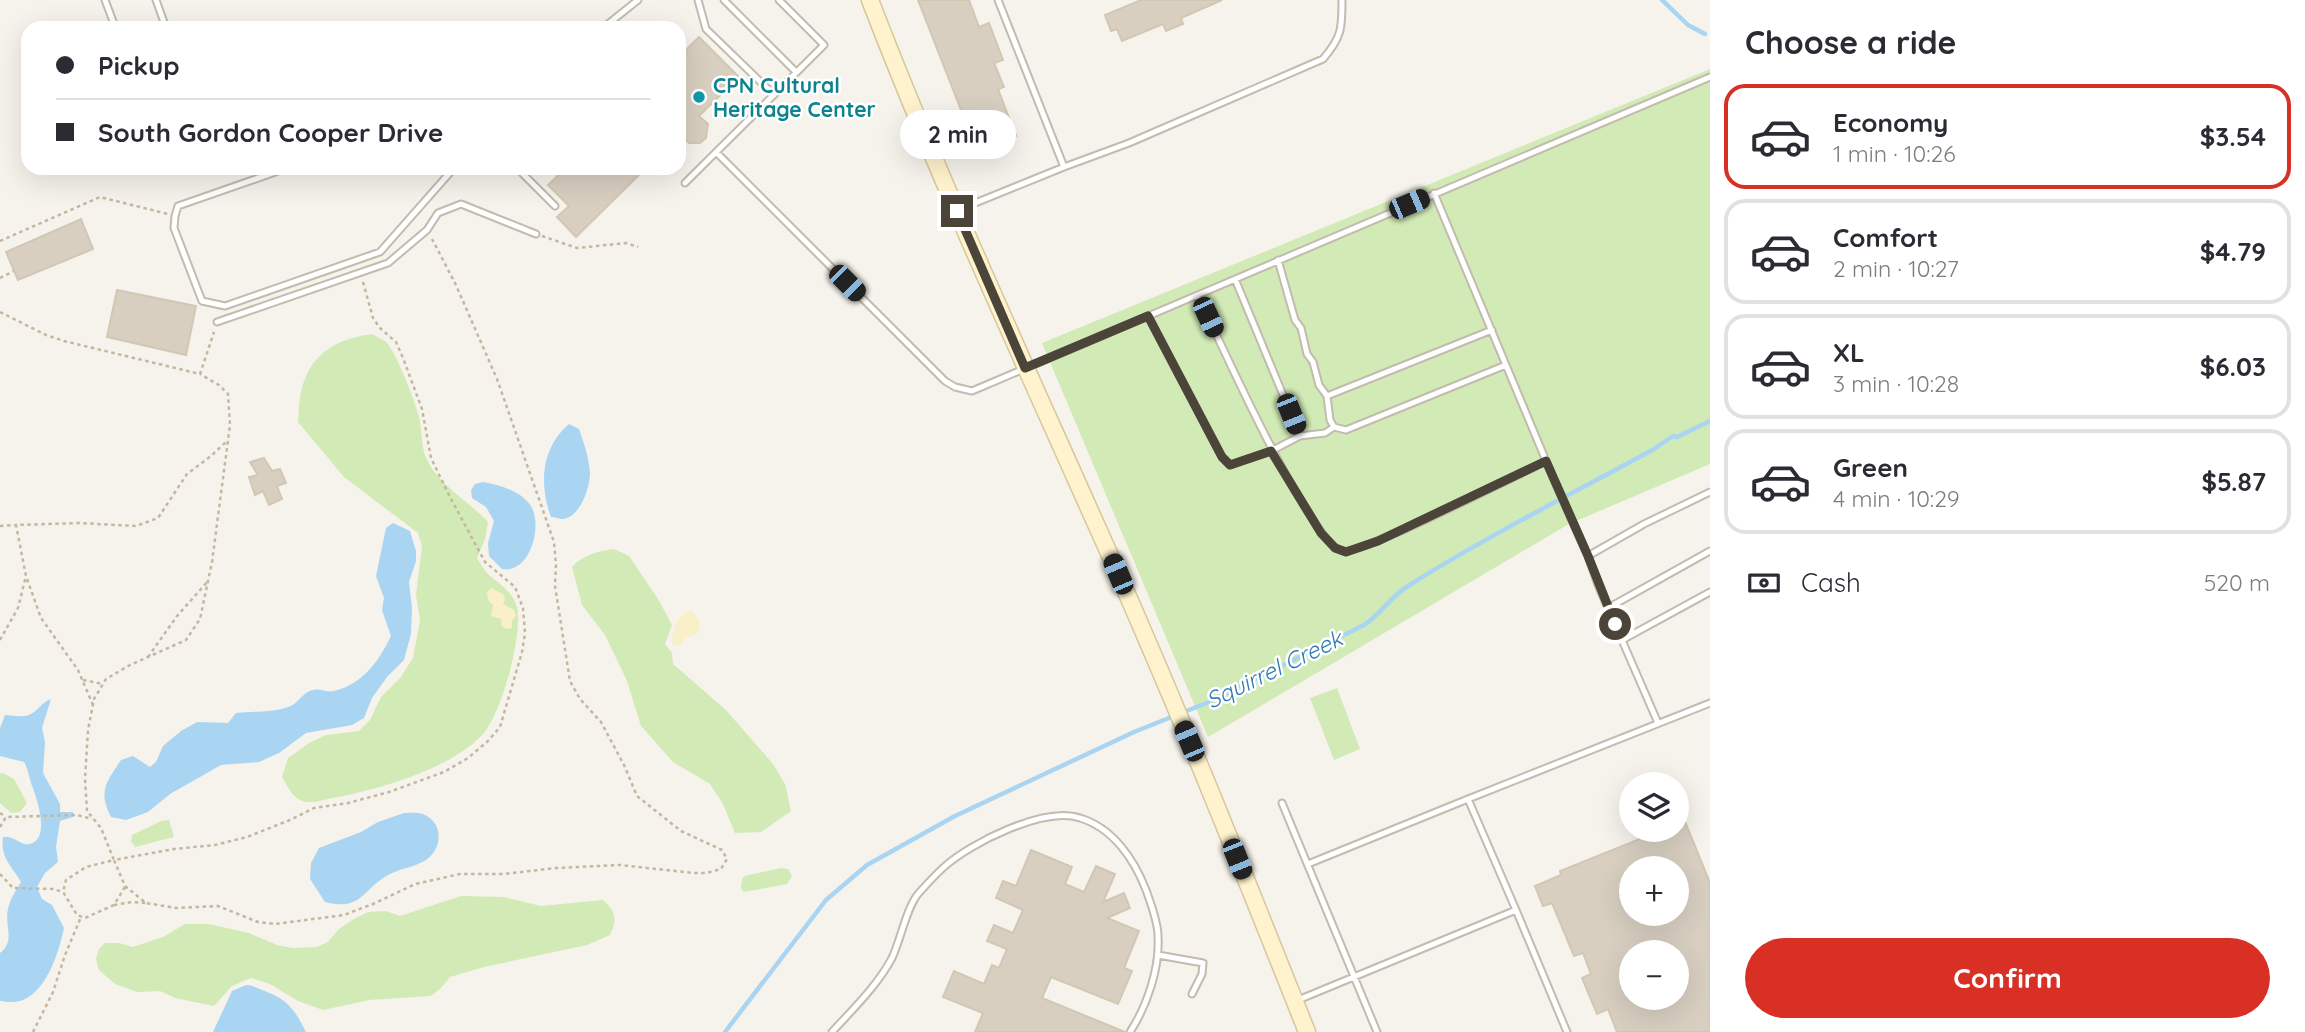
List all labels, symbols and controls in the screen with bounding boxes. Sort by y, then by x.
text: Choose a ride [1745,22,1957,62]
text: Pickup [98,49,180,82]
place label: CPN Cultural Heritage Center [713,72,876,122]
marker: CPN Cultural Heritage Center [691,89,707,105]
icon: car [1749,105,1812,168]
text: Economy [1833,106,1948,139]
callout: 2 min [899,110,1015,158]
text: South Gordon Cooper Drive [98,116,443,149]
text: 2 min [928,120,988,149]
text: $3.54 [2200,120,2266,153]
text: 1 min · 10:26 [1833,139,1956,168]
car [1386,186,1433,222]
route end [941,195,973,227]
icon: car [1749,220,1812,283]
text: Comfort [1833,221,1938,254]
text: $4.79 [2200,235,2266,268]
text: 2 min · 10:27 [1833,254,1959,283]
car [825,261,870,305]
car [1190,294,1227,340]
icon: car [1749,335,1812,398]
text: XL [1833,336,1865,369]
text: $6.03 [2200,350,2266,383]
text: 3 min · 10:28 [1833,369,1959,398]
car [1274,391,1309,437]
icon: car [1749,450,1812,513]
text: Green [1833,451,1908,484]
text: $5.87 [2202,465,2266,498]
text: 4 min · 10:29 [1833,484,1960,513]
car [1101,551,1136,597]
icon: cash [1745,564,1783,602]
text: Cash [1801,566,1861,599]
text: 520 m [2204,568,2270,597]
route start [1599,608,1631,640]
water label: Squirrel Creek [1201,623,1349,715]
car [1172,718,1207,764]
map controls [1619,772,1689,1010]
button: layers [1619,772,1689,842]
car [1220,836,1255,882]
button: + [1619,856,1689,926]
button: Confirm [1745,938,2270,1018]
button: − [1619,940,1689,1010]

